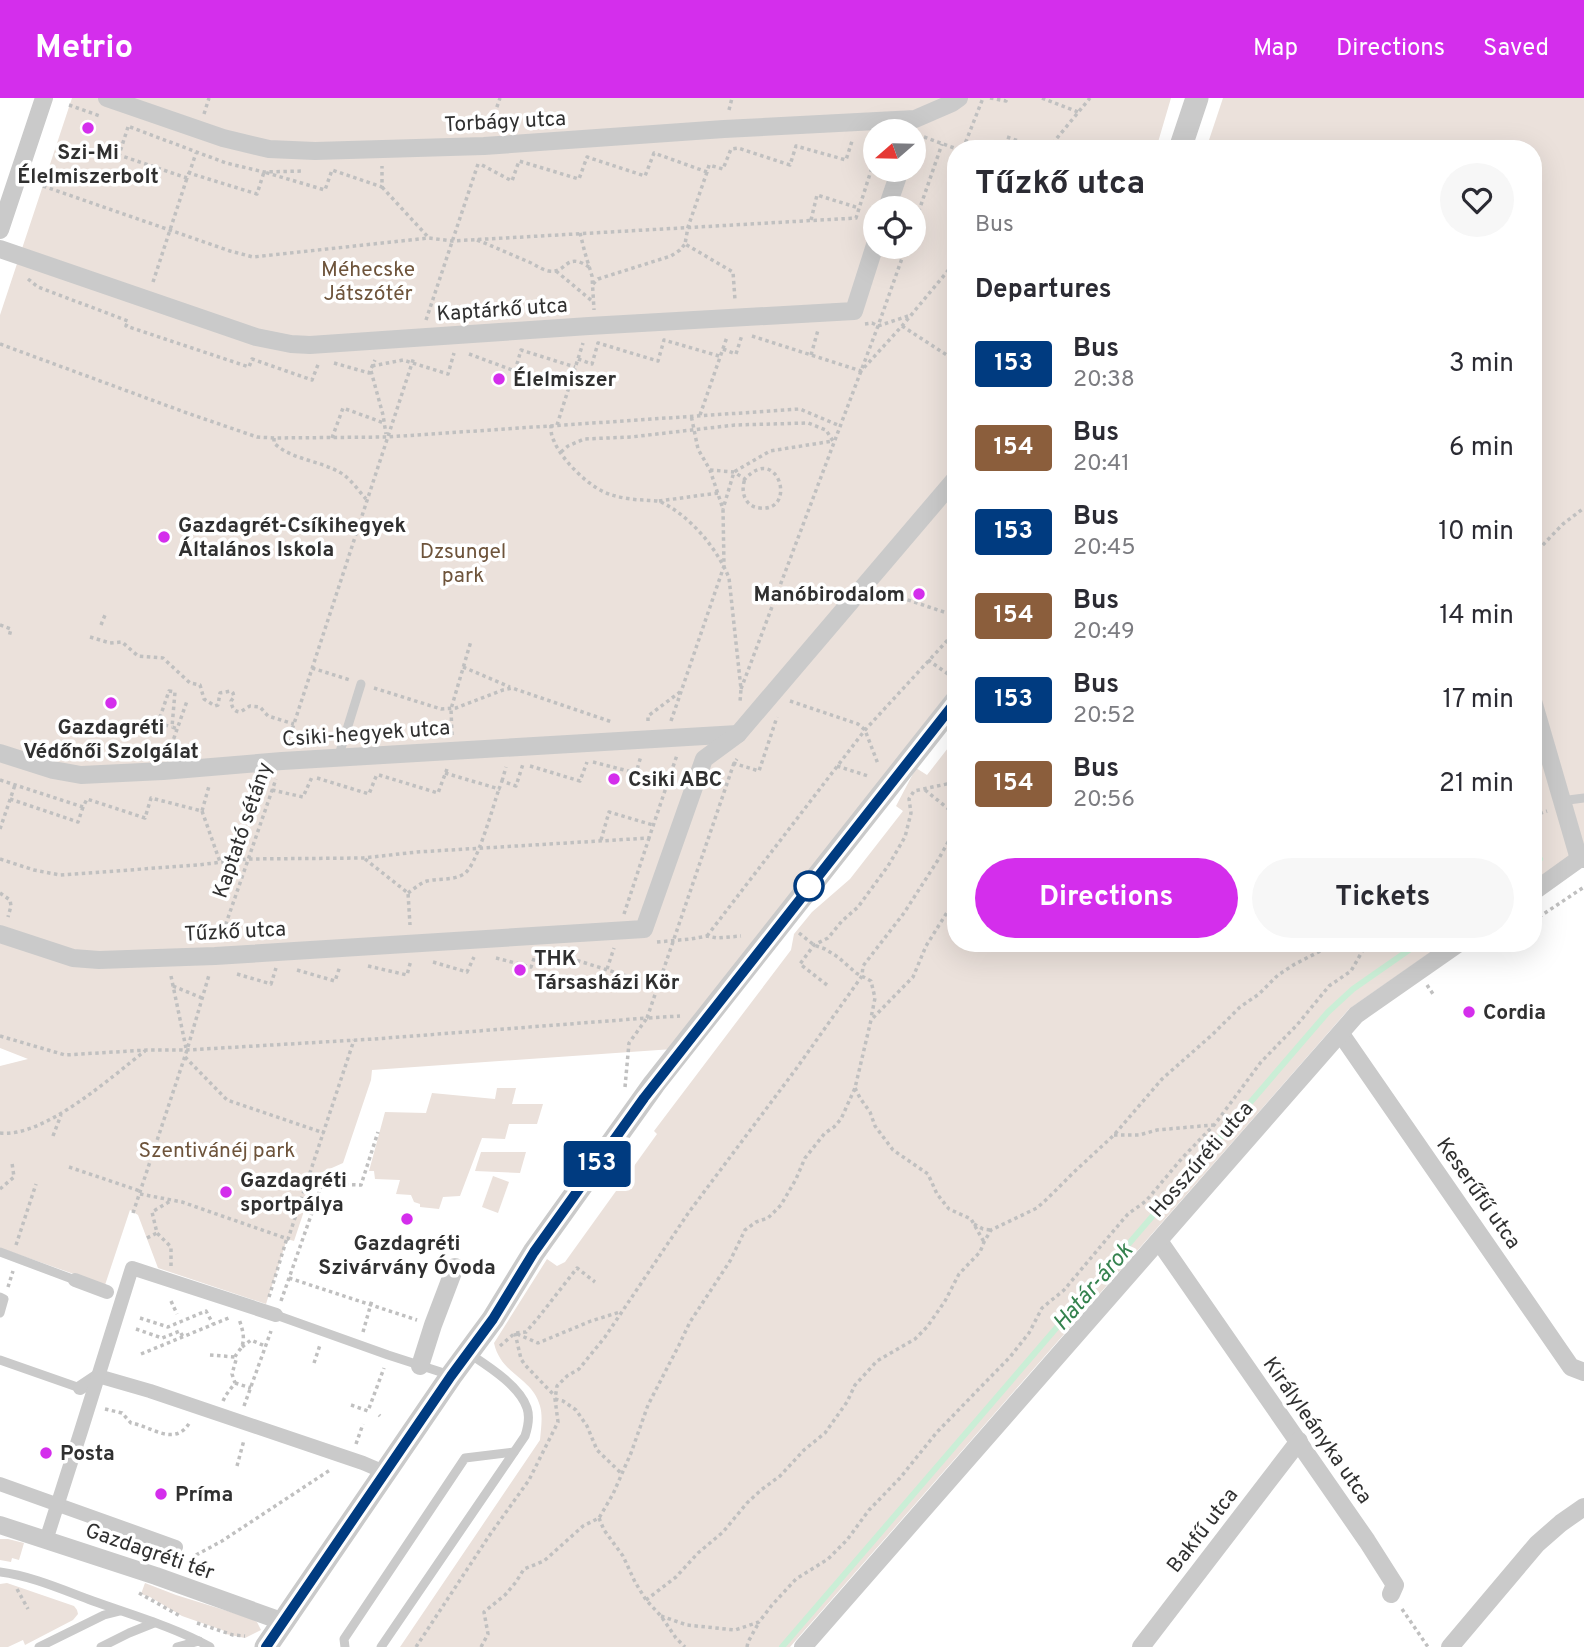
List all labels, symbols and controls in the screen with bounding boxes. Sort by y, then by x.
text: Metrio [35,28,133,70]
text: Map [1253,34,1298,64]
text: Directions [1336,34,1445,64]
text: Saved [1483,34,1549,64]
street label: Torbágy utca [444,106,567,139]
north arrow [863,119,926,182]
map controls [863,119,926,259]
marker: Szi-Mi Élelmiszerbolt [80,120,96,136]
place label: Szi-Mi Élelmiszerbolt [17,140,159,191]
button: heart [1440,163,1514,237]
text: Tűzkő utca [975,164,1145,206]
button: locate [863,196,926,259]
text: Bus [975,211,1014,240]
park label: Méhecske Játszótér [321,257,415,308]
text: Departures [975,274,1112,307]
street label: Kaptárkő utca [436,292,569,329]
text: Bus [1073,333,1119,366]
text: 3 min [1449,348,1514,381]
text: 153 [994,349,1033,379]
place label: Élelmiszer [513,366,616,394]
text: 20:38 [1073,366,1135,395]
marker: Élelmiszer [491,371,507,387]
text: Bus [1073,417,1119,450]
text: 6 min [1449,432,1514,465]
text: 154 [993,433,1034,463]
text: 20:41 [1073,450,1130,479]
text: Bus [1073,501,1119,534]
place label: Gazdagrét-Csíkihegyek Általános Iskola [178,513,407,564]
text: 10 min [1438,516,1514,549]
text: 153 [994,517,1033,547]
marker: Gazdagrét-Csíkihegyek Általános Iskola [156,529,172,545]
text: 20:45 [1073,534,1136,563]
park label: Dzsungel park [420,539,506,590]
place label: Manóbirodalom [753,582,905,609]
text: Bus [1073,585,1119,618]
marker: Manóbirodalom [911,586,927,602]
text: 14 min [1439,600,1514,633]
text: 154 [993,601,1034,631]
text: 20:49 [1073,618,1135,647]
text: Bus [1073,669,1119,702]
text: 17 min [1442,684,1514,717]
text: 153 [994,685,1033,715]
marker: Gazdagréti Védőnői Szolgálat [103,695,119,711]
text: 20:52 [1073,702,1135,731]
place label: Gazdagréti Védőnői Szolgálat [23,715,199,766]
street label: Csiki-hegyek utca [281,715,451,754]
text: Bus [1073,753,1119,786]
street label: Kaptató sétány [208,759,279,902]
place label: Csiki ABC [628,767,722,794]
text: 21 min [1439,768,1514,801]
text: 154 [993,769,1034,799]
marker: Csiki ABC [606,771,622,787]
text: 20:56 [1073,786,1135,815]
button: Directions [975,858,1238,938]
button: Tickets [1252,858,1514,938]
unlabelled marker [794,871,824,901]
street label: Tűzkő utca [184,916,287,949]
place label: THK Társasházi Kör [534,946,680,997]
marker: THK Társasházi Kör [512,962,528,978]
place label: Cordia [1483,1000,1546,1027]
marker: Cordia [1461,1004,1477,1020]
street label: Hosszúréti utca [1144,1096,1260,1224]
street label: Keserűfű utca [1429,1133,1526,1255]
park label: Szentivánéj park [138,1138,296,1165]
line badge: 153 [557,1141,637,1187]
text: 153 [578,1149,616,1179]
place label: Gazdagréti sportpálya [240,1168,347,1219]
marker: Gazdagréti sportpálya [218,1184,234,1200]
marker: Gazdagréti Szivárvány Óvoda [399,1211,415,1227]
place label: Gazdagréti Szivárvány Óvoda [318,1231,496,1282]
water label: Határ-árok [1048,1237,1140,1338]
street label: Királyleányka utca [1256,1352,1378,1510]
place label: Posta [60,1441,115,1468]
marker: Posta [38,1445,54,1461]
place label: Príma [175,1482,233,1509]
street label: Bakfű utca [1162,1483,1245,1579]
marker: Príma [153,1486,169,1502]
street label: Gazdagréti tér [81,1518,218,1587]

